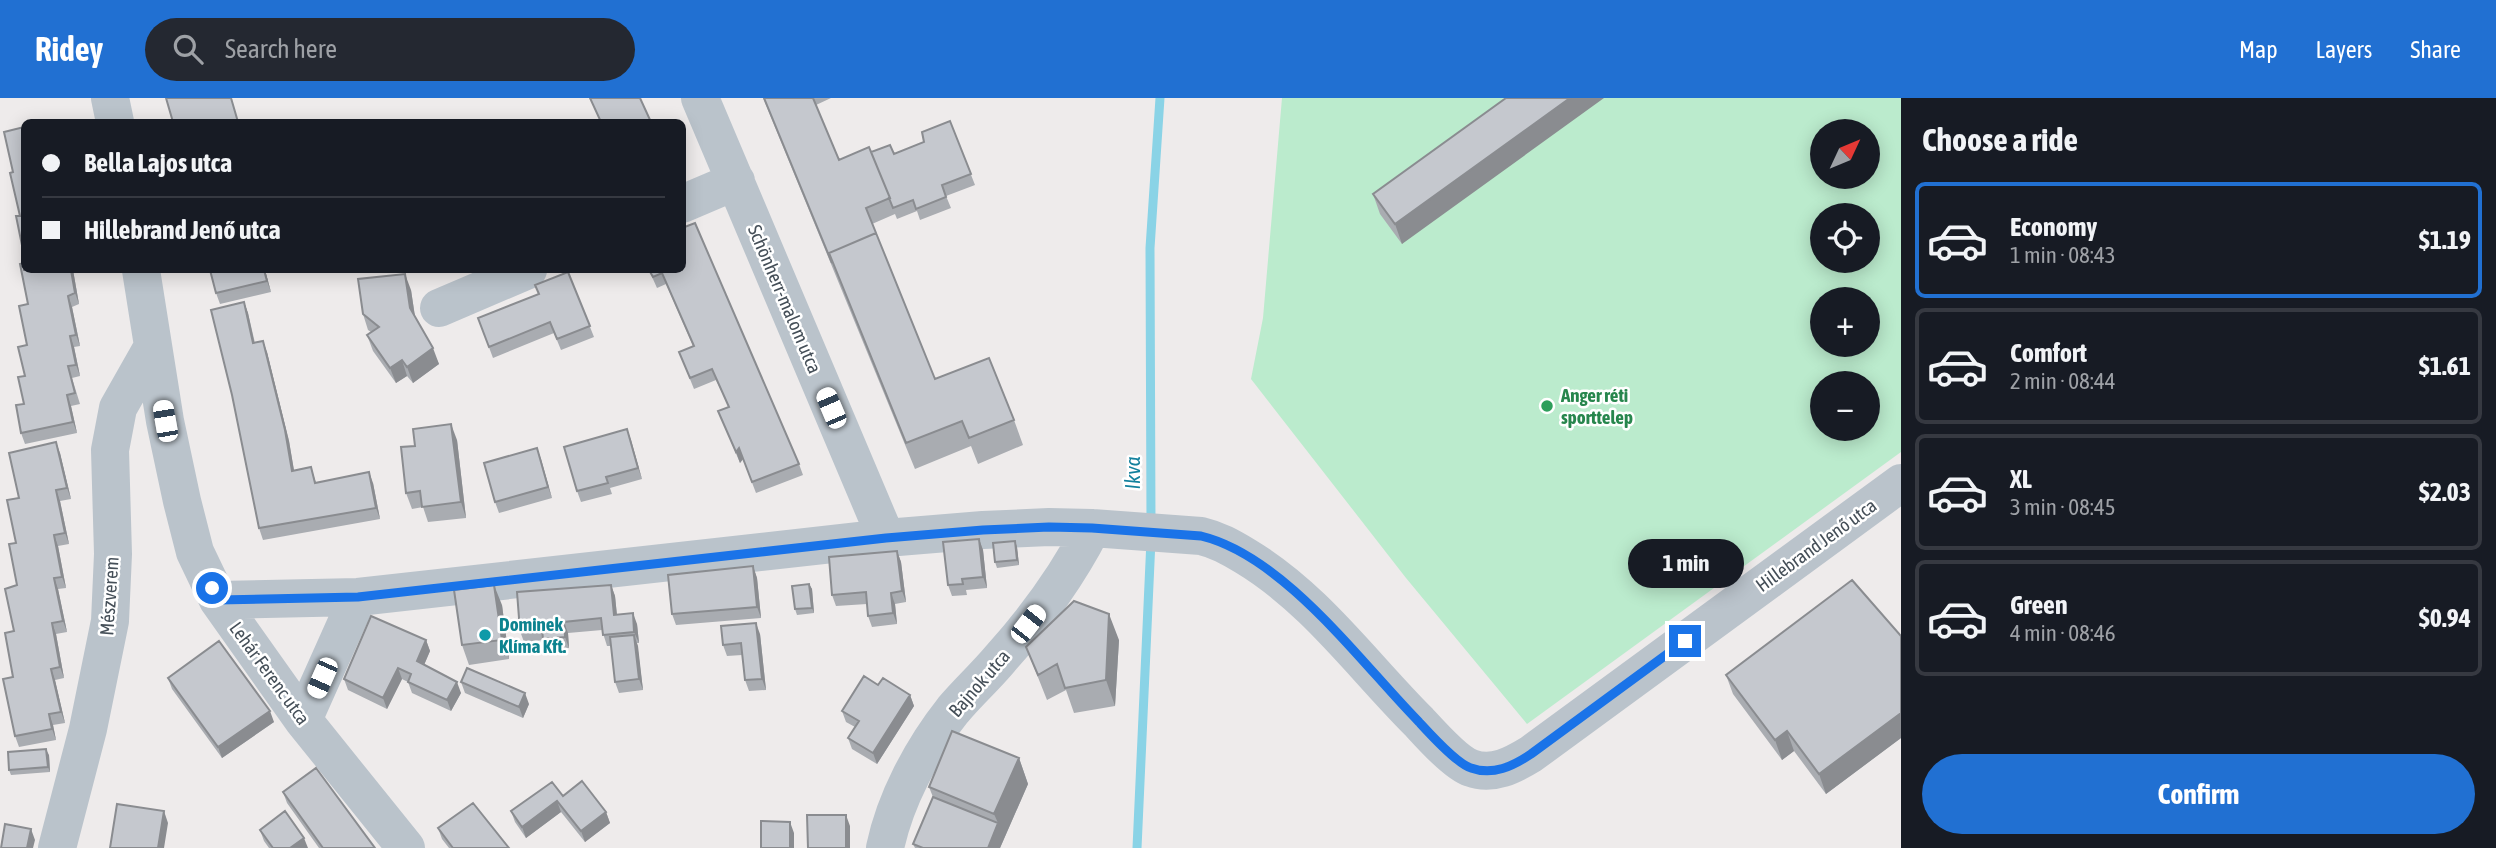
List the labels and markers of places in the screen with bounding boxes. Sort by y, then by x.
place label: Anger réti sporttelep [1560,384,1633,428]
marker: Anger réti sporttelep [1539,398,1555,414]
place label: Dominek Klíma Kft. [499,613,567,657]
marker: Dominek Klíma Kft. [477,627,493,643]

